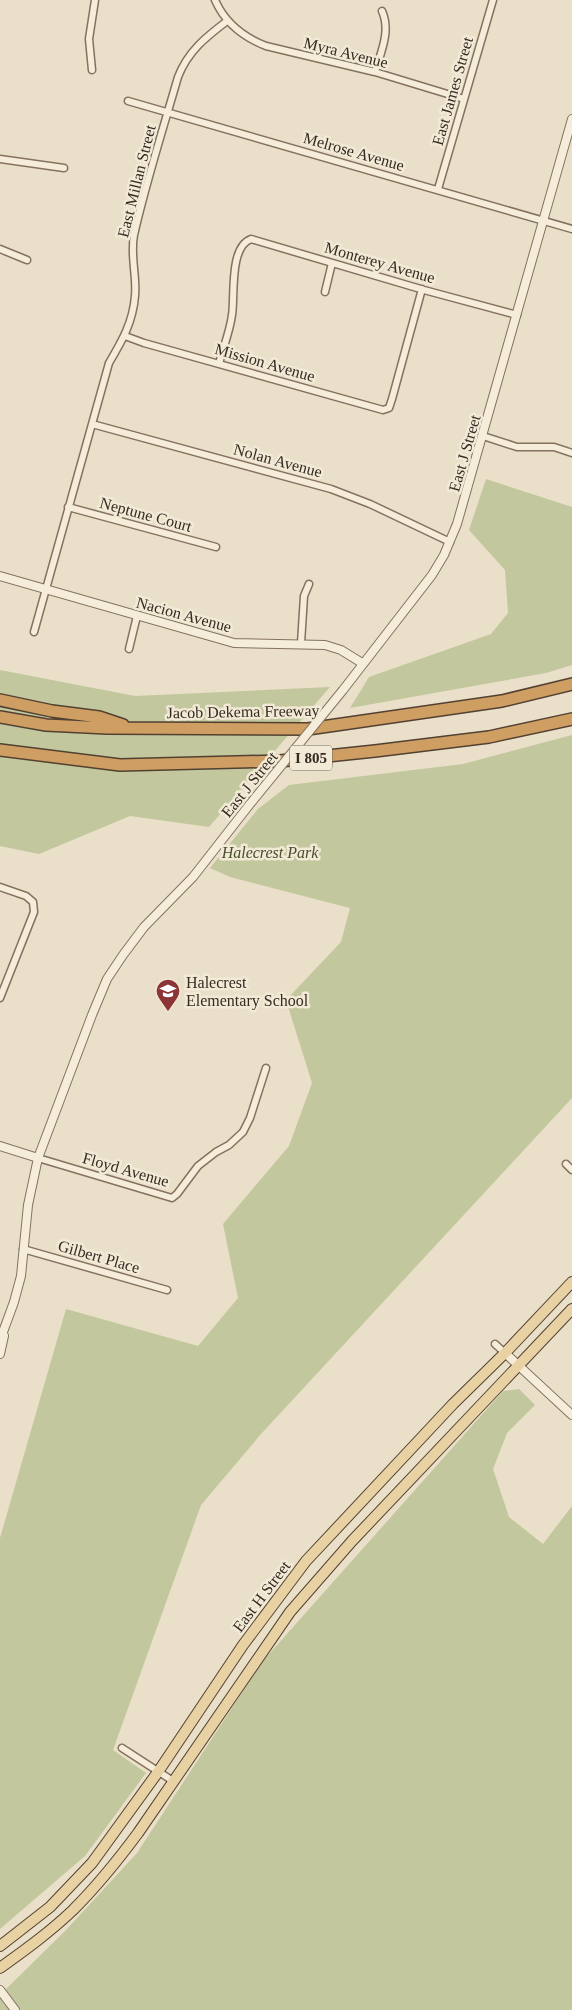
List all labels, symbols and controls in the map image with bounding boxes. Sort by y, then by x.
street label: Myra Avenue [302,34,390,72]
street label: East James Street [429,34,476,147]
street label: East Millan Street [114,122,159,239]
street label: Melrose Avenue [301,129,406,174]
street label: Monterey Avenue [323,239,437,287]
street label: Mission Avenue [213,340,317,385]
street label: East J Street [445,412,484,493]
street label: Nolan Avenue [232,441,324,480]
street label: Neptune Court [98,494,194,536]
street label: Nacion Avenue [134,594,233,635]
street label: Jacob Dekema Freeway [166,702,320,722]
road number: I 805 [290,746,332,770]
street label: East J Street [218,748,281,820]
park label: Halecrest Park [221,844,319,861]
place label: Halecrest Elementary School [186,974,309,1010]
school or university icon: Halecrest Elementary School [155,978,181,1012]
street label: Floyd Avenue [80,1149,171,1191]
street label: Gilbert Place [56,1237,142,1276]
street label: East H Street [229,1557,294,1635]

